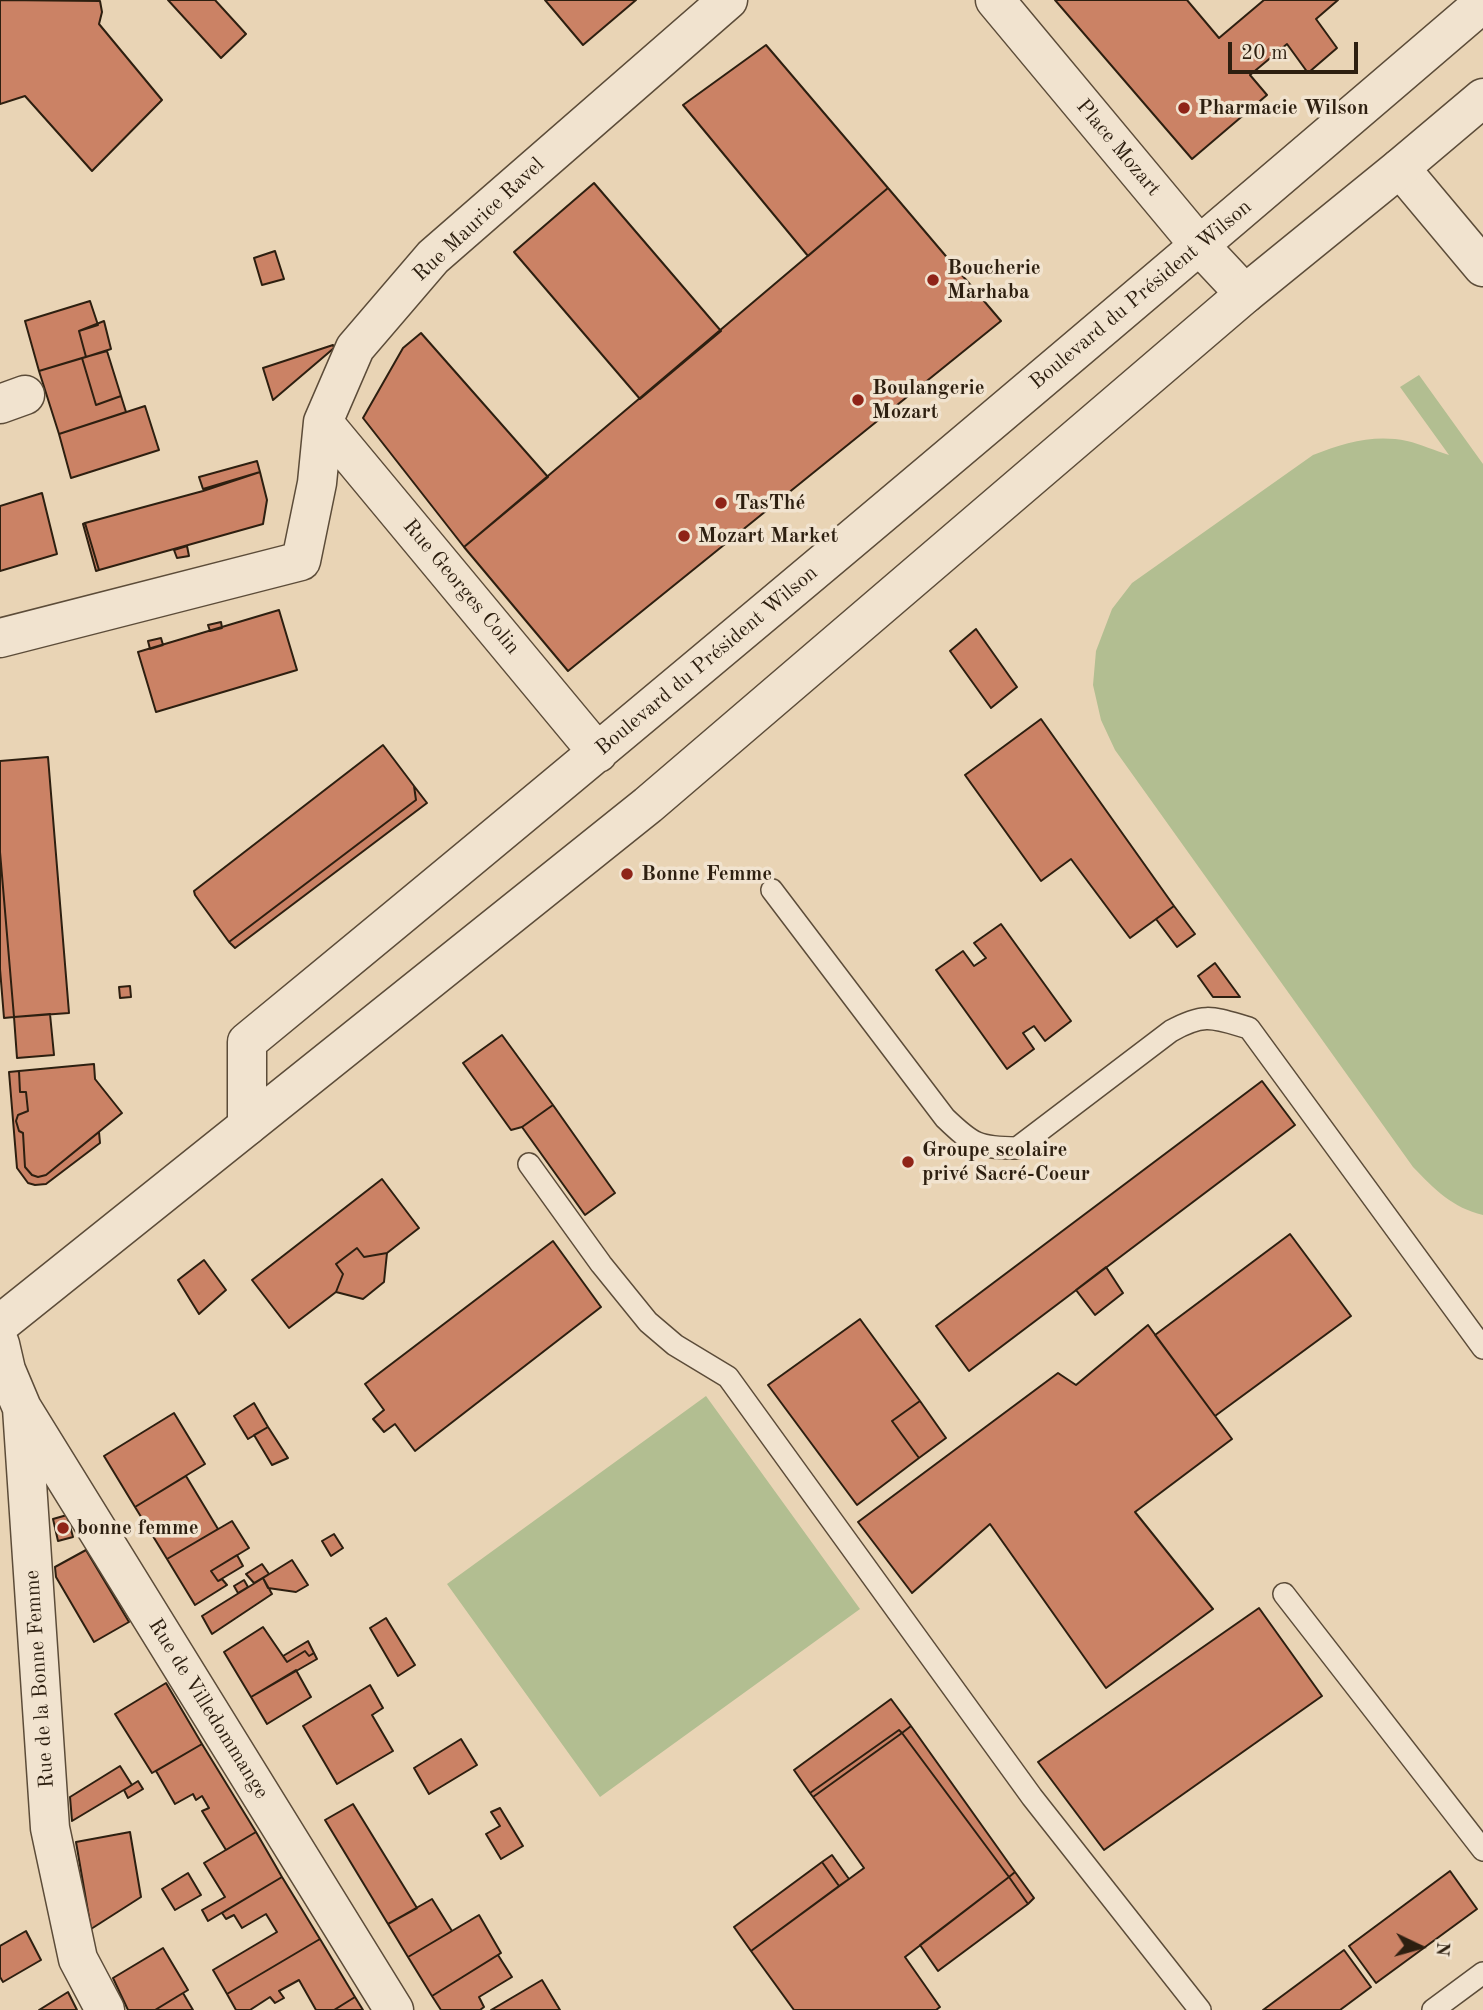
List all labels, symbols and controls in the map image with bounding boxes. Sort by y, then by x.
scale bar [1231,28,1360,72]
text: 20 m [1241,43,1288,64]
street label: Place Mozart [1070,94,1166,202]
place label: Pharmacie Wilson [1198,95,1369,121]
marker: Pharmacie Wilson [1176,100,1192,116]
street label: Rue Maurice Ravel [408,153,550,287]
street label: Boulevard du Président Wilson [1025,195,1257,395]
place label: Boucherie Marhaba [947,255,1041,305]
marker: Boucherie Marhaba [925,272,941,288]
place label: Boulangerie Mozart [872,375,985,425]
marker: Boulangerie Mozart [850,392,866,408]
place label: TasThé [735,490,805,516]
marker: TasThé [713,495,729,511]
street label: Rue Georges Colin [397,514,525,660]
place label: Mozart Market [698,523,838,549]
marker: Mozart Market [676,528,692,544]
street label: Boulevard du Président Wilson [591,561,823,761]
place label: Bonne Femme [641,861,772,887]
marker: Bonne Femme [619,866,635,882]
place label: Groupe scolaire privé Sacré-Coeur [922,1137,1090,1187]
marker: Groupe scolaire privé Sacré-Coeur [900,1154,916,1170]
place label: bonne femme [77,1515,199,1541]
marker: bonne femme [55,1520,71,1536]
street label: Rue de la Bonne Femme [20,1569,60,1789]
street label: Rue de Villedommange [142,1614,274,1804]
north arrow [1385,1912,1455,1982]
text: N [1431,1941,1452,1957]

